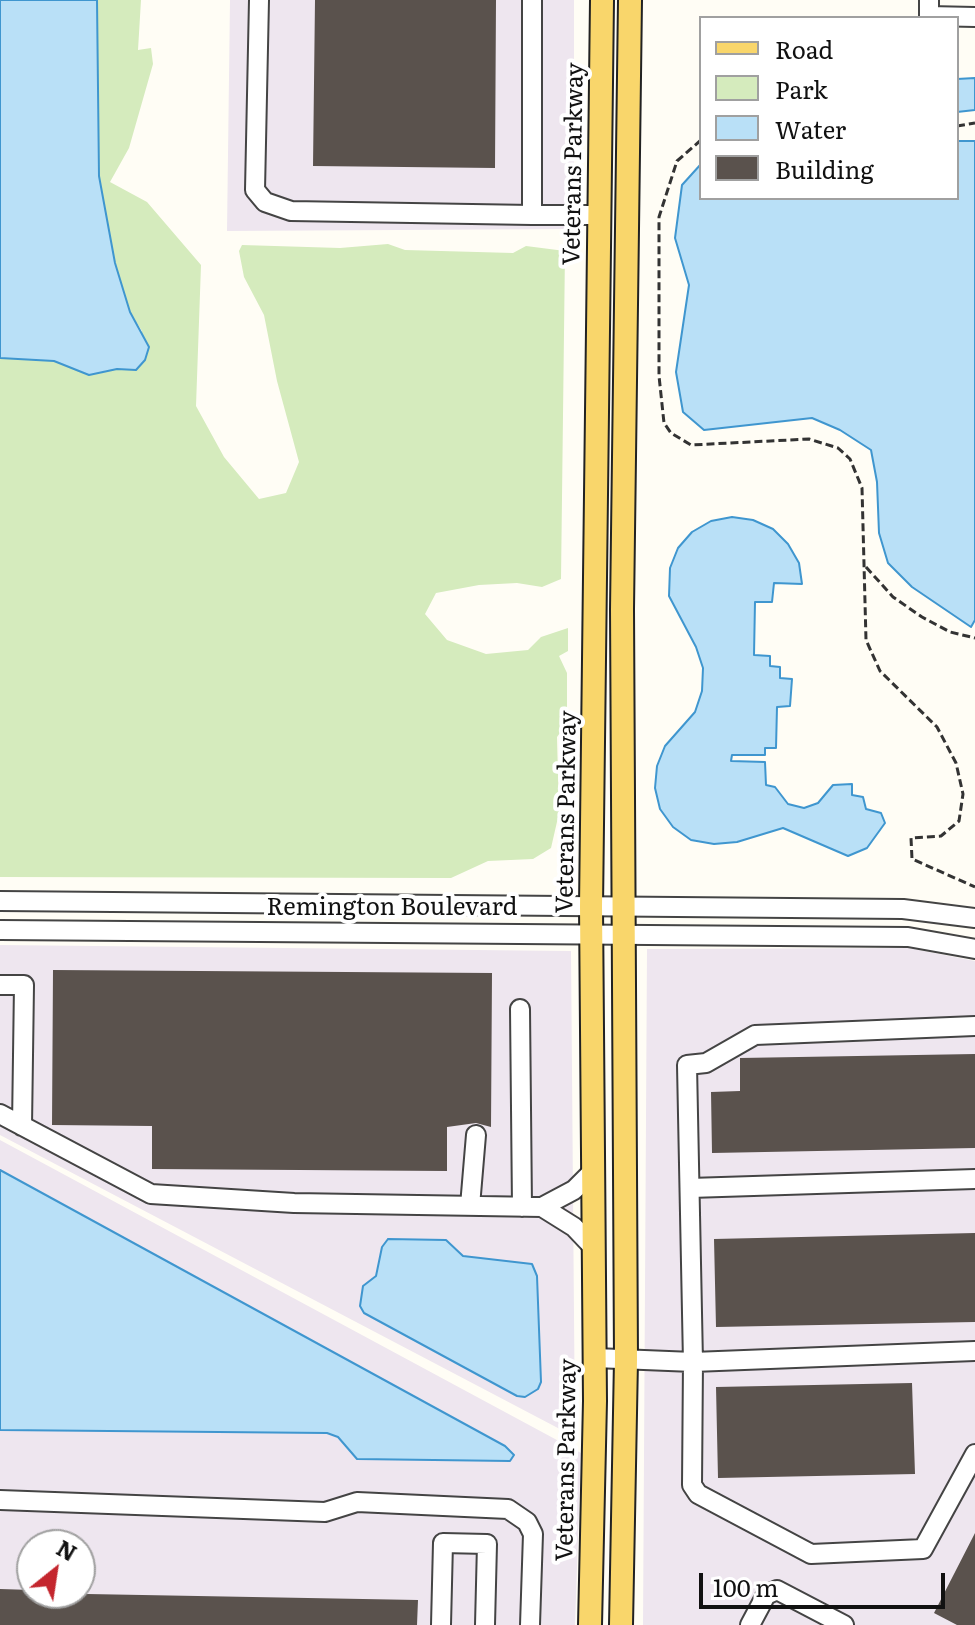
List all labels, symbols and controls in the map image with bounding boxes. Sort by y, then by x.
legend [699,16,959,200]
text: Road [775,31,833,66]
street label: Veterans Parkway [558,62,590,266]
text: Park [775,71,828,106]
text: Water [775,111,846,146]
text: Building [775,151,874,186]
street label: Veterans Parkway [551,710,583,914]
street label: Remington Boulevard [267,894,517,922]
street label: Veterans Parkway [551,1358,583,1562]
north arrow [16,1529,96,1609]
text: N [51,1531,83,1568]
scale bar [703,1557,949,1607]
text: 100 m [713,1569,779,1604]

